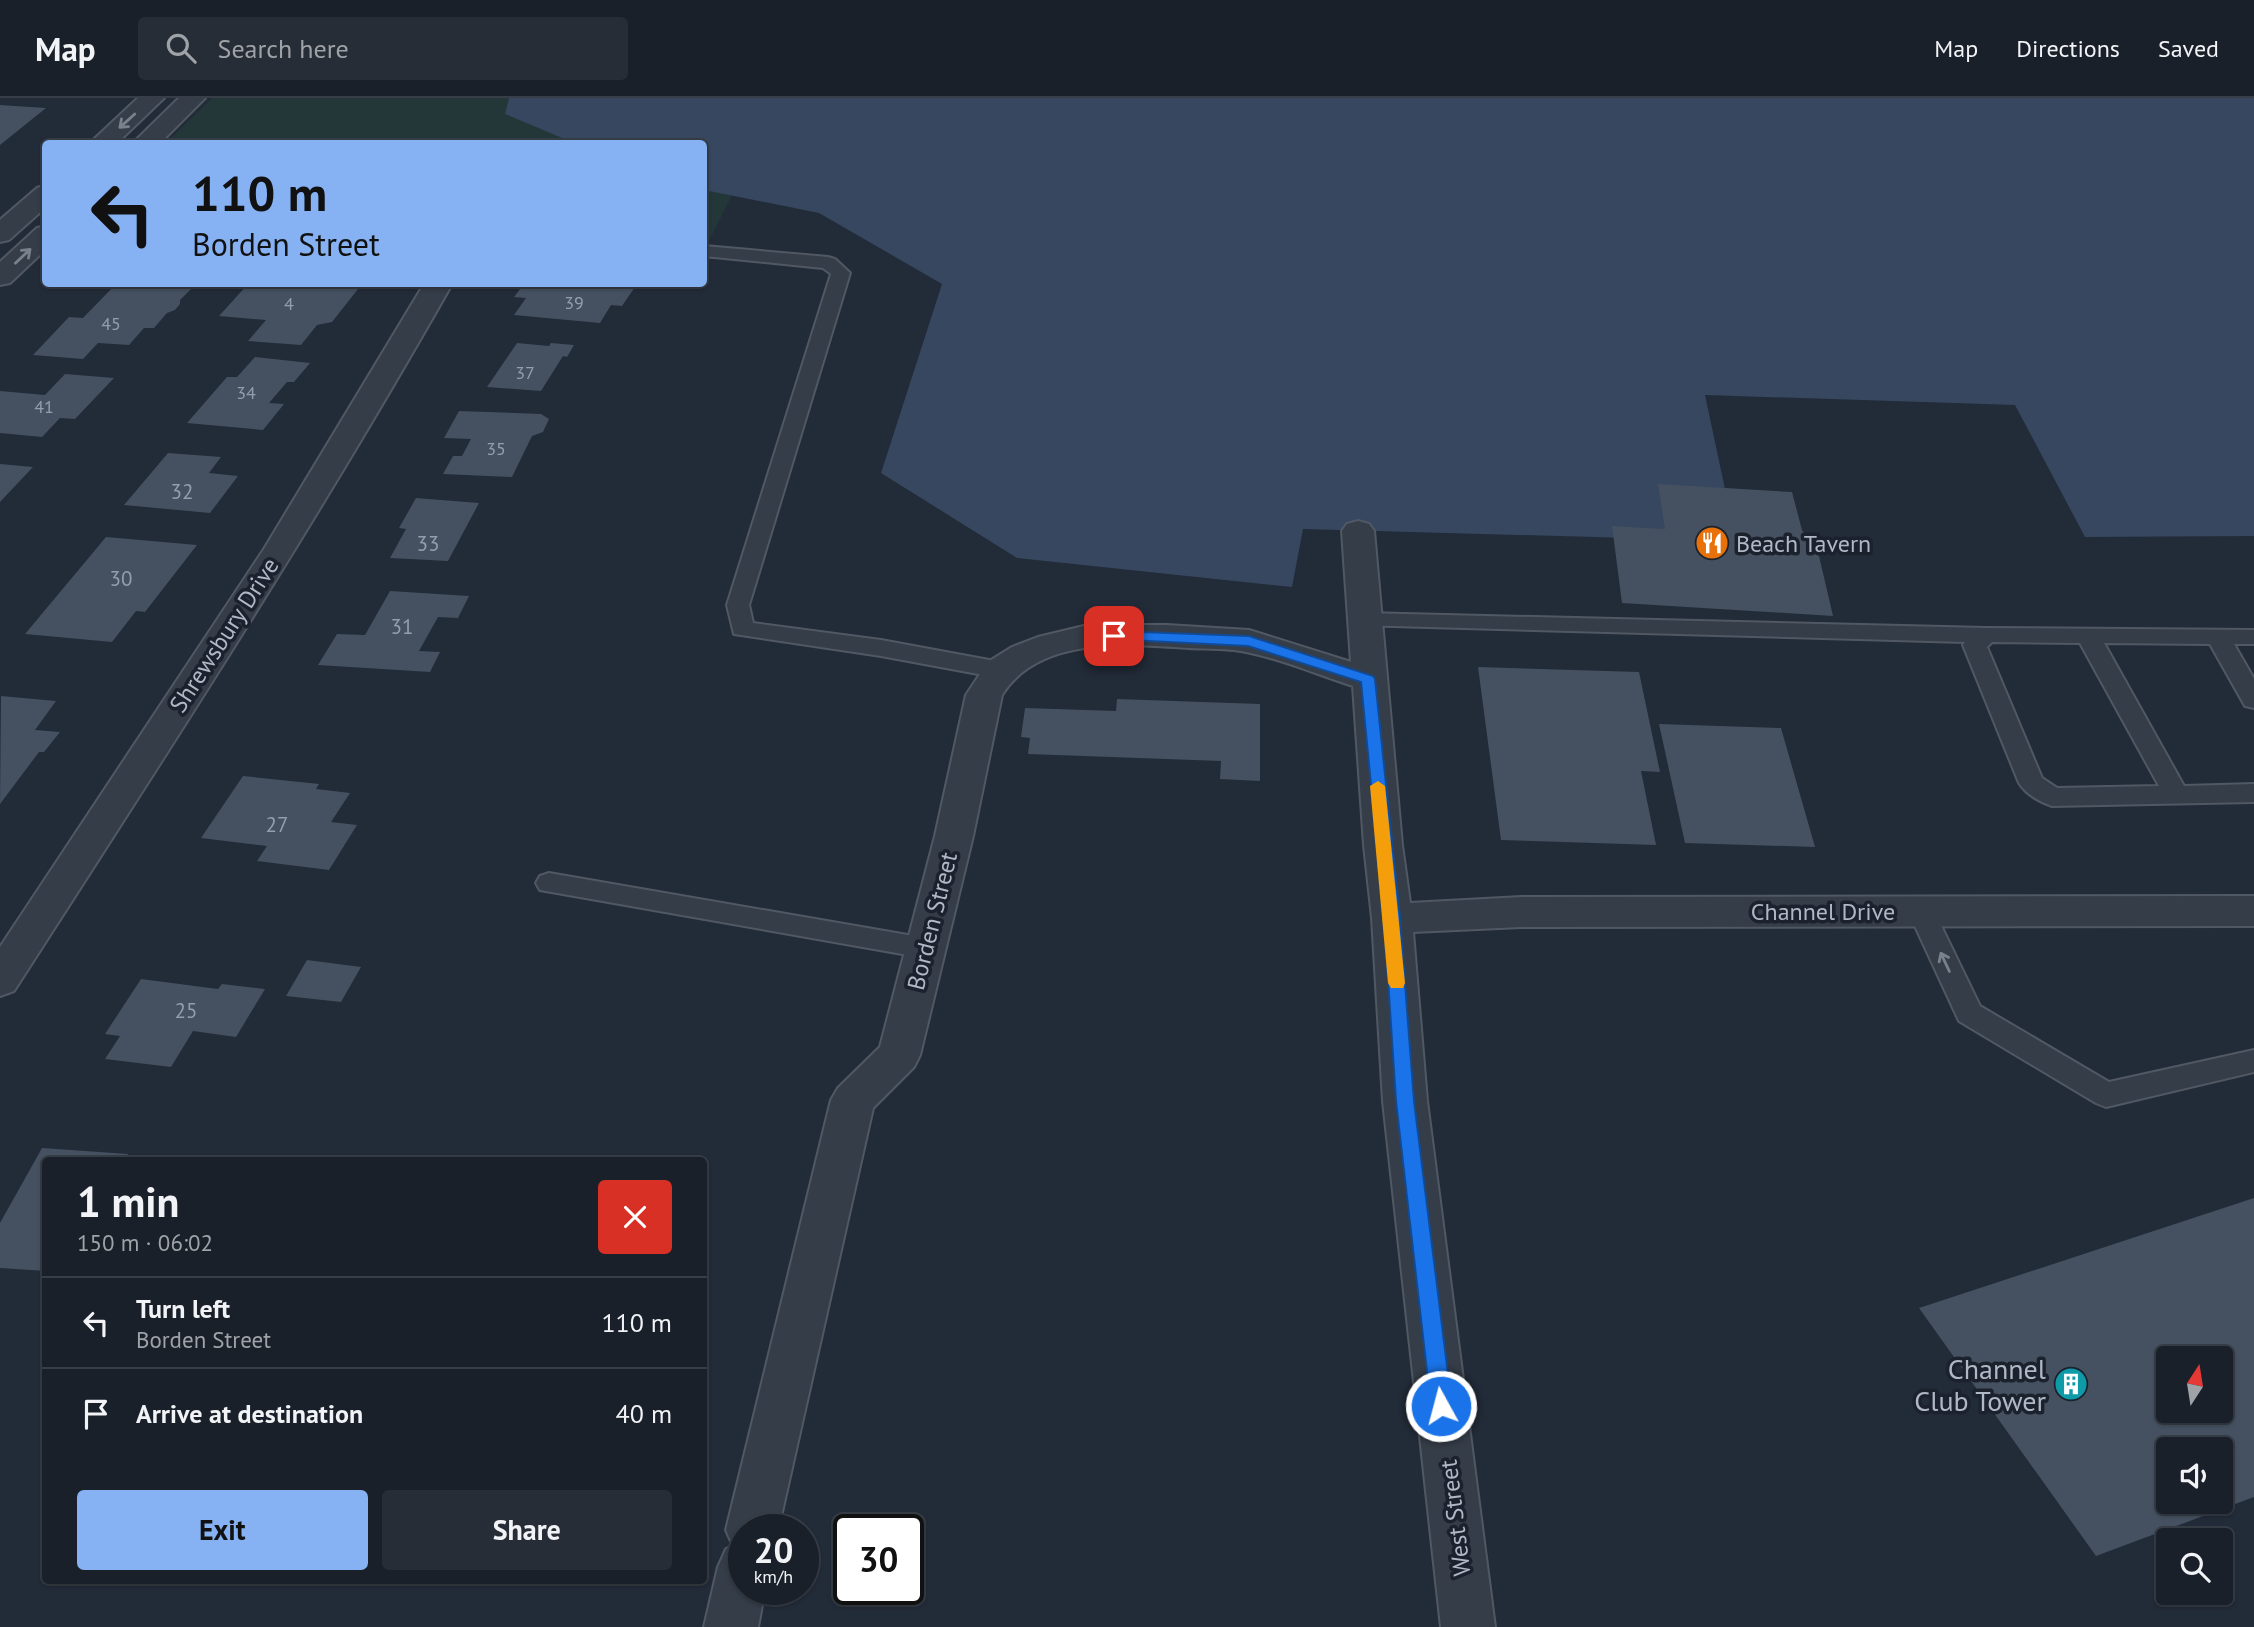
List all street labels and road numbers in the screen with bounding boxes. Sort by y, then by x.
street label: Shrewsbury Drive [162,552,286,718]
street label: Borden Street [900,849,964,993]
street label: Channel Drive [1751,896,1895,927]
street label: West Street [1432,1458,1478,1578]

